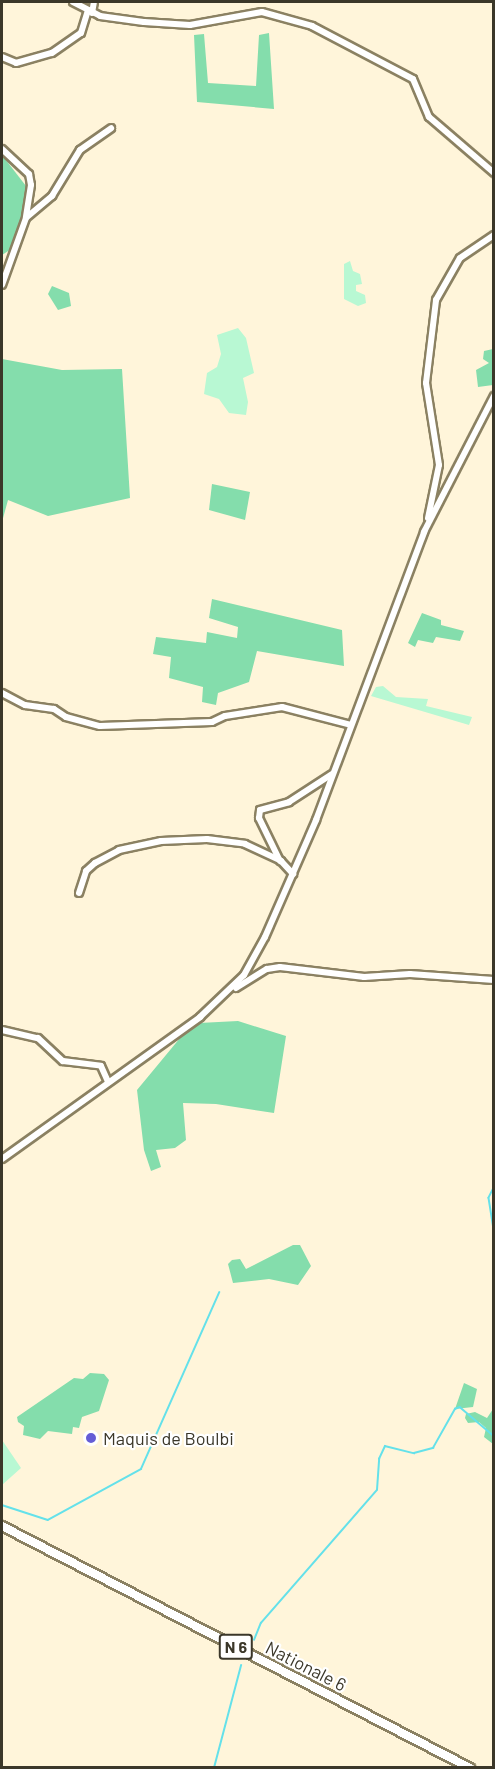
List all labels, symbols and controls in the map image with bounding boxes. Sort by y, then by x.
place label: Maquis de Boulbi [103,1427,234,1449]
marker: Maquis de Boulbi [84,1431,98,1445]
road number: N 6 [218,1634,254,1660]
street label: Nationale 6 [262,1636,350,1696]

